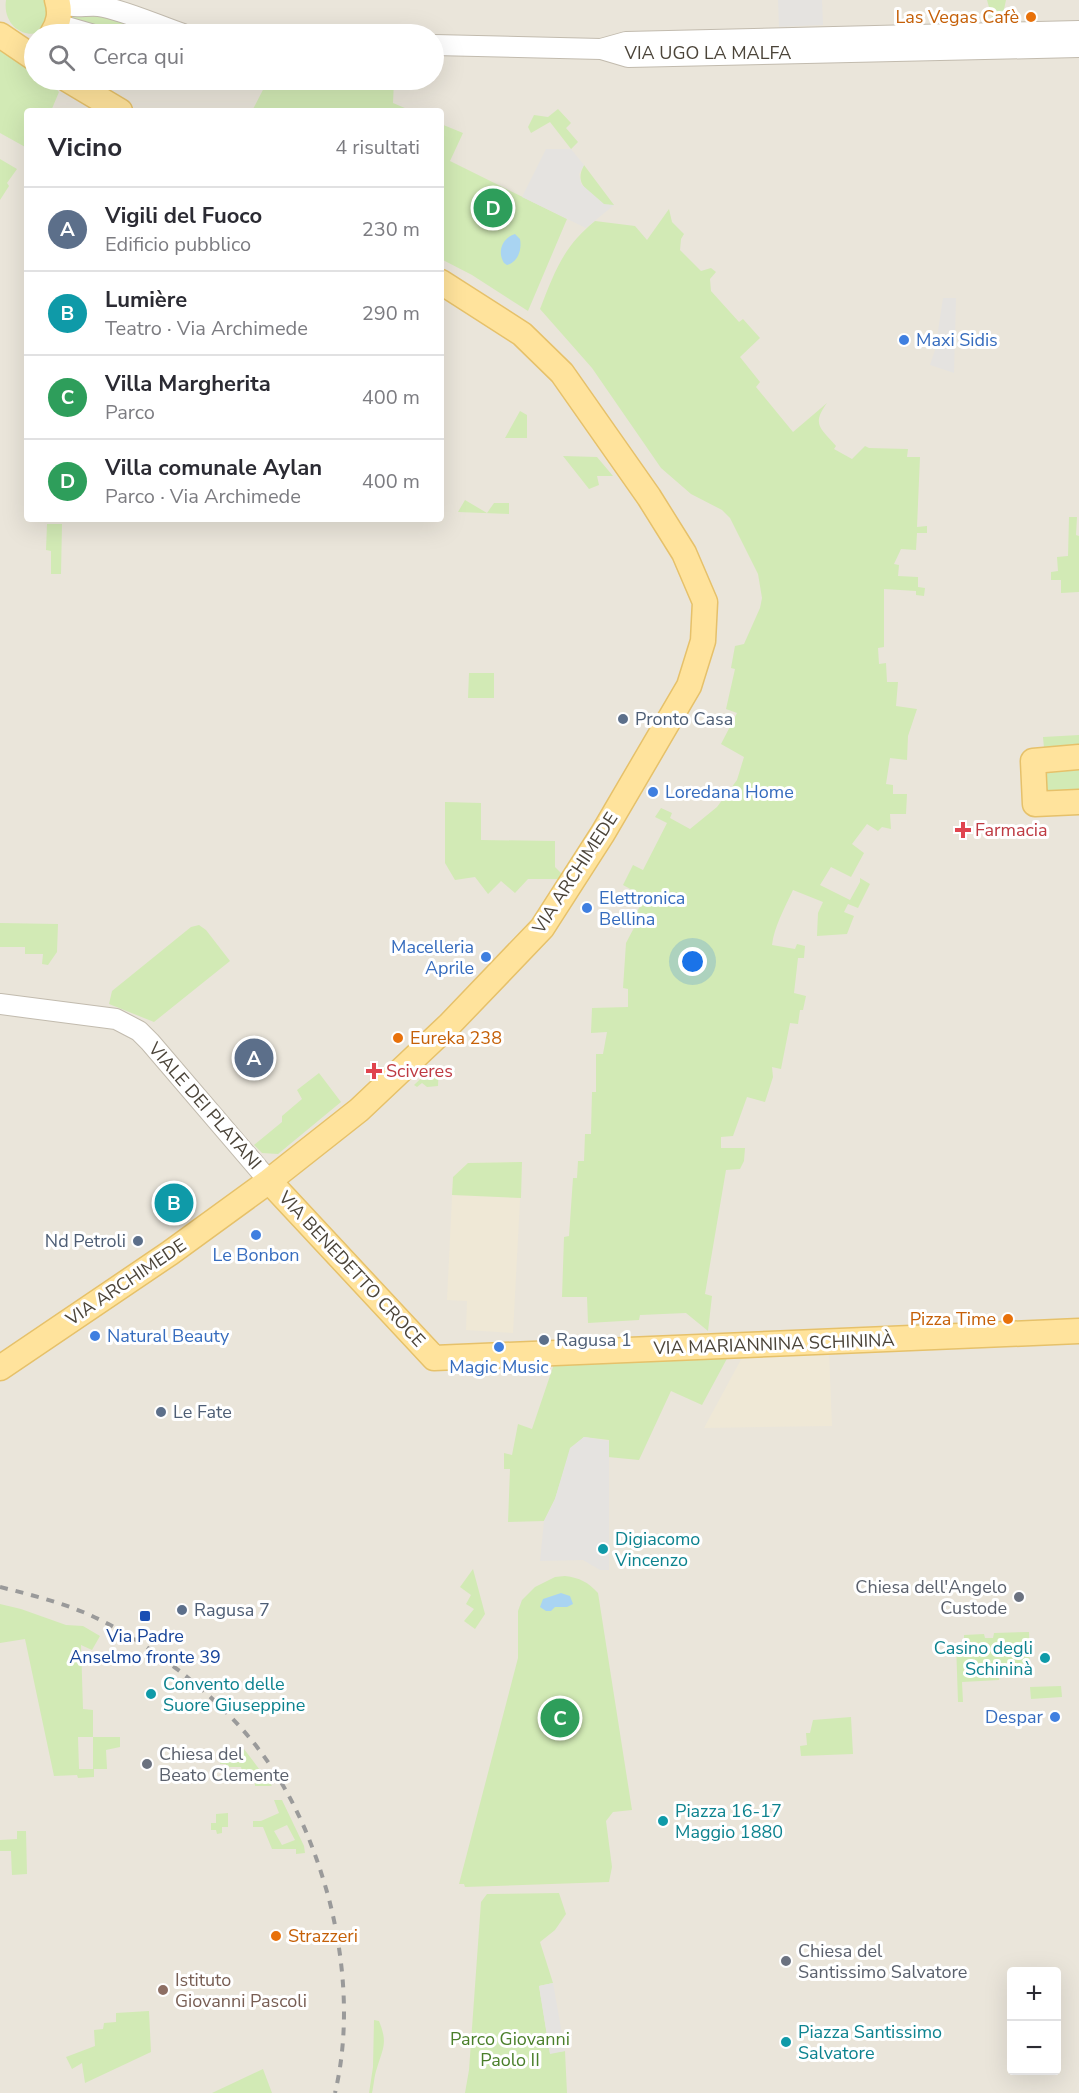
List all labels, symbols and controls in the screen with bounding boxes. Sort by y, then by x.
place label: Las Vegas Cafè [895,5,1019,29]
marker: Las Vegas Cafè [1024,10,1038,24]
search box [24,24,444,90]
icon: search [45,41,78,74]
street label: VIA UGO LA MALFA [624,41,791,65]
text: Cerca qui [93,42,184,72]
text: Vicino [48,130,122,165]
text: 4 risultati [335,134,420,161]
pin: D [474,186,512,230]
text: Vigili del Fuoco [105,201,262,231]
text: A [60,216,75,243]
text: 230 m [362,216,420,243]
text: Edificio pubblico [105,231,251,258]
text: Lumière [105,285,187,315]
text: B [61,300,74,327]
text: 290 m [362,300,420,327]
text: Teatro · Via Archimede [105,315,308,342]
place label: Maxi Sidis [916,328,998,352]
marker: Maxi Sidis [897,333,911,347]
text: Villa Margherita [105,369,271,399]
text: C [61,384,74,411]
text: 400 m [362,384,420,411]
text: Parco [105,399,155,426]
text: Villa comunale Aylan [105,453,322,483]
text: D [60,468,75,495]
text: 400 m [362,468,420,495]
text: Parco · Via Archimede [105,483,301,510]
place label: Pronto Casa [635,707,733,731]
marker: Pronto Casa [616,712,630,726]
place label: Loredana Home [665,780,794,804]
marker: Loredana Home [646,785,660,799]
street label: VIA ARCHIMEDE [526,808,623,939]
place label: Farmacia [975,818,1048,842]
marker: Farmacia [956,823,970,837]
place label: Elettronica Bellina [599,886,685,931]
marker: Elettronica Bellina [580,901,594,915]
place label: Macelleria Aprile [391,935,474,980]
your location [678,947,707,976]
marker: Macelleria Aprile [479,950,493,964]
place label: Eureka 238 [410,1026,502,1050]
marker: Eureka 238 [391,1031,405,1045]
pin: A [234,1036,274,1080]
street label: VIALE DEI PLATANI [144,1038,266,1174]
place label: Sciveres [386,1059,453,1083]
marker: Sciveres [367,1064,381,1078]
pin: B [154,1180,194,1226]
street label: VIA BENEDETTO CROCE [273,1185,431,1352]
marker: Le Bonbon [249,1228,263,1242]
place label: Nd Petroli [45,1229,126,1253]
street label: VIA ARCHIMEDE [60,1233,191,1332]
marker: Nd Petroli [131,1234,145,1248]
place label: Le Bonbon [212,1243,300,1267]
place label: Pizza Time [910,1307,996,1331]
marker: Pizza Time [1001,1312,1015,1326]
place label: Natural Beauty [107,1324,230,1348]
place label: Ragusa 1 [556,1328,632,1352]
street label: VIA MARIANNINA SCHININÀ [652,1328,895,1360]
marker: Natural Beauty [88,1329,102,1343]
marker: Ragusa 1 [537,1333,551,1347]
marker: Magic Music [492,1340,506,1354]
place label: Magic Music [449,1355,549,1379]
place label: Le Fate [173,1400,232,1424]
marker: Le Fate [154,1405,168,1419]
place label: Digiacomo Vincenzo [614,1527,700,1572]
marker: Digiacomo Vincenzo [596,1542,610,1556]
place label: Chiesa dell'Angelo Custode [855,1575,1007,1620]
marker: Chiesa dell'Angelo Custode [1012,1590,1026,1604]
place label: Ragusa 7 [194,1598,270,1622]
marker: Ragusa 7 [175,1603,189,1617]
marker: Via Padre Anselmo fronte 39 [138,1609,152,1623]
place label: Via Padre Anselmo fronte 39 [69,1624,221,1669]
place label: Casino degli Schininà [934,1636,1033,1681]
marker: Casino degli Schininà [1038,1651,1052,1665]
place label: Convento delle Suore Giuseppine [163,1672,305,1717]
marker: Convento delle Suore Giuseppine [144,1687,158,1701]
pin: C [540,1696,580,1740]
place label: Despar [985,1705,1044,1729]
marker: Despar [1048,1710,1062,1724]
place label: Chiesa del Beato Clemente [159,1742,289,1787]
marker: Chiesa del Beato Clemente [140,1757,154,1771]
place label: Piazza 16-17 Maggio 1880 [675,1799,783,1844]
marker: Piazza 16-17 Maggio 1880 [656,1814,670,1828]
place label: Strazzeri [288,1924,358,1948]
marker: Strazzeri [269,1929,283,1943]
place label: Chiesa del Santissimo Salvatore [798,1939,967,1984]
marker: Chiesa del Santissimo Salvatore [779,1954,793,1968]
map controls [1007,1967,1061,2075]
button: + [1007,1967,1061,2021]
place label: Istituto Giovanni Pascoli [175,1968,307,2013]
marker: Istituto Giovanni Pascoli [156,1983,170,1997]
place label: Piazza Santissimo Salvatore [798,2020,942,2065]
button: − [1007,2021,1061,2075]
park label: Parco Giovanni Paolo II [450,2027,570,2072]
marker: Piazza Santissimo Salvatore [779,2035,793,2049]

